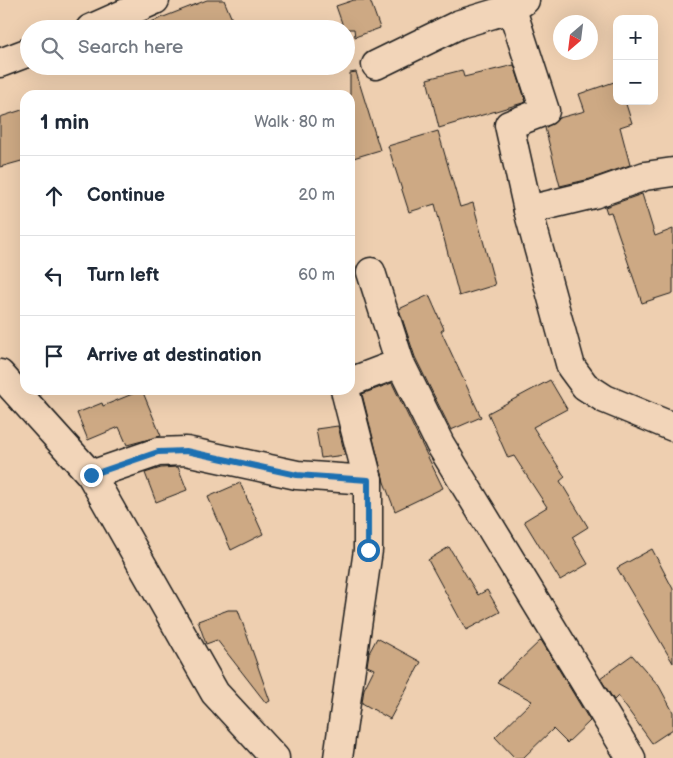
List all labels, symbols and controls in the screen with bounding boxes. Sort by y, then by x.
north arrow [553,15,598,60]
map controls [613,15,658,105]
button: + [613,15,658,60]
search box [20,20,355,75]
icon: search [38,34,66,62]
text: Search here [78,36,183,59]
button: − [613,60,658,105]
text: 1 min [40,110,89,135]
text: Walk · 80 m [254,113,335,132]
icon: ahead [40,182,68,210]
text: Continue [87,184,165,207]
text: 20 m [299,186,335,205]
icon: left [40,262,68,290]
text: Turn left [87,264,159,287]
text: 60 m [298,266,335,285]
icon: arrive [40,342,68,370]
text: Arrive at destination [87,344,262,367]
route end [80,464,103,487]
route start [357,539,380,562]

